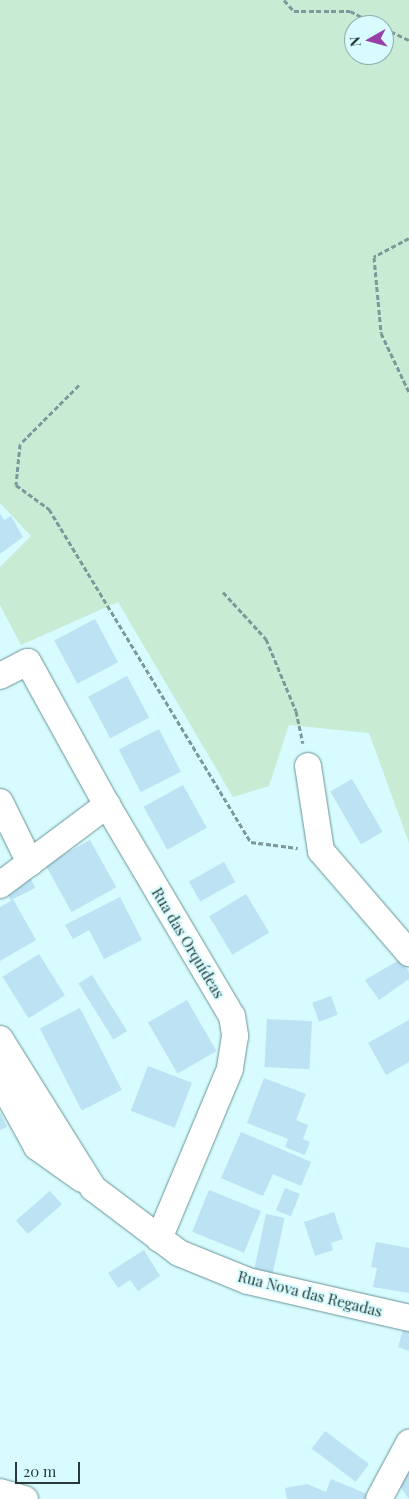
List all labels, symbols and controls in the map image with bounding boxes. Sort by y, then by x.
north arrow [344,15,394,65]
text: N [345,36,365,48]
street label: Rua das Orquídeas [148,884,228,1002]
street label: Rua Nova das Regadas [236,1267,384,1321]
scale bar [18,1452,82,1484]
text: 20 m [23,1461,56,1481]

